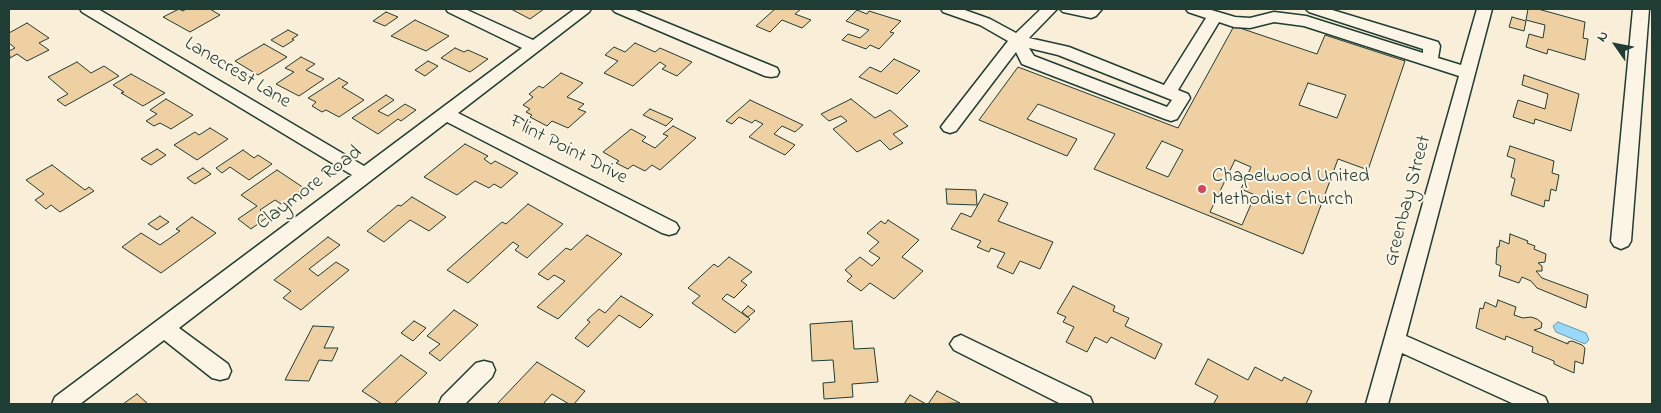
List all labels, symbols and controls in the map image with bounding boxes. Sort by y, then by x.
north arrow [1591,20,1641,70]
text: N [1592,27,1614,46]
street label: Lanecrest Lane [179,33,295,115]
street label: Flint Point Drive [505,111,631,191]
street label: Greenbay Street [1380,133,1438,269]
street label: Claymore Road [253,142,367,236]
place label: Chapelwood United Methodist Church [1212,166,1369,213]
marker: Chapelwood United Methodist Church [1196,183,1208,195]

